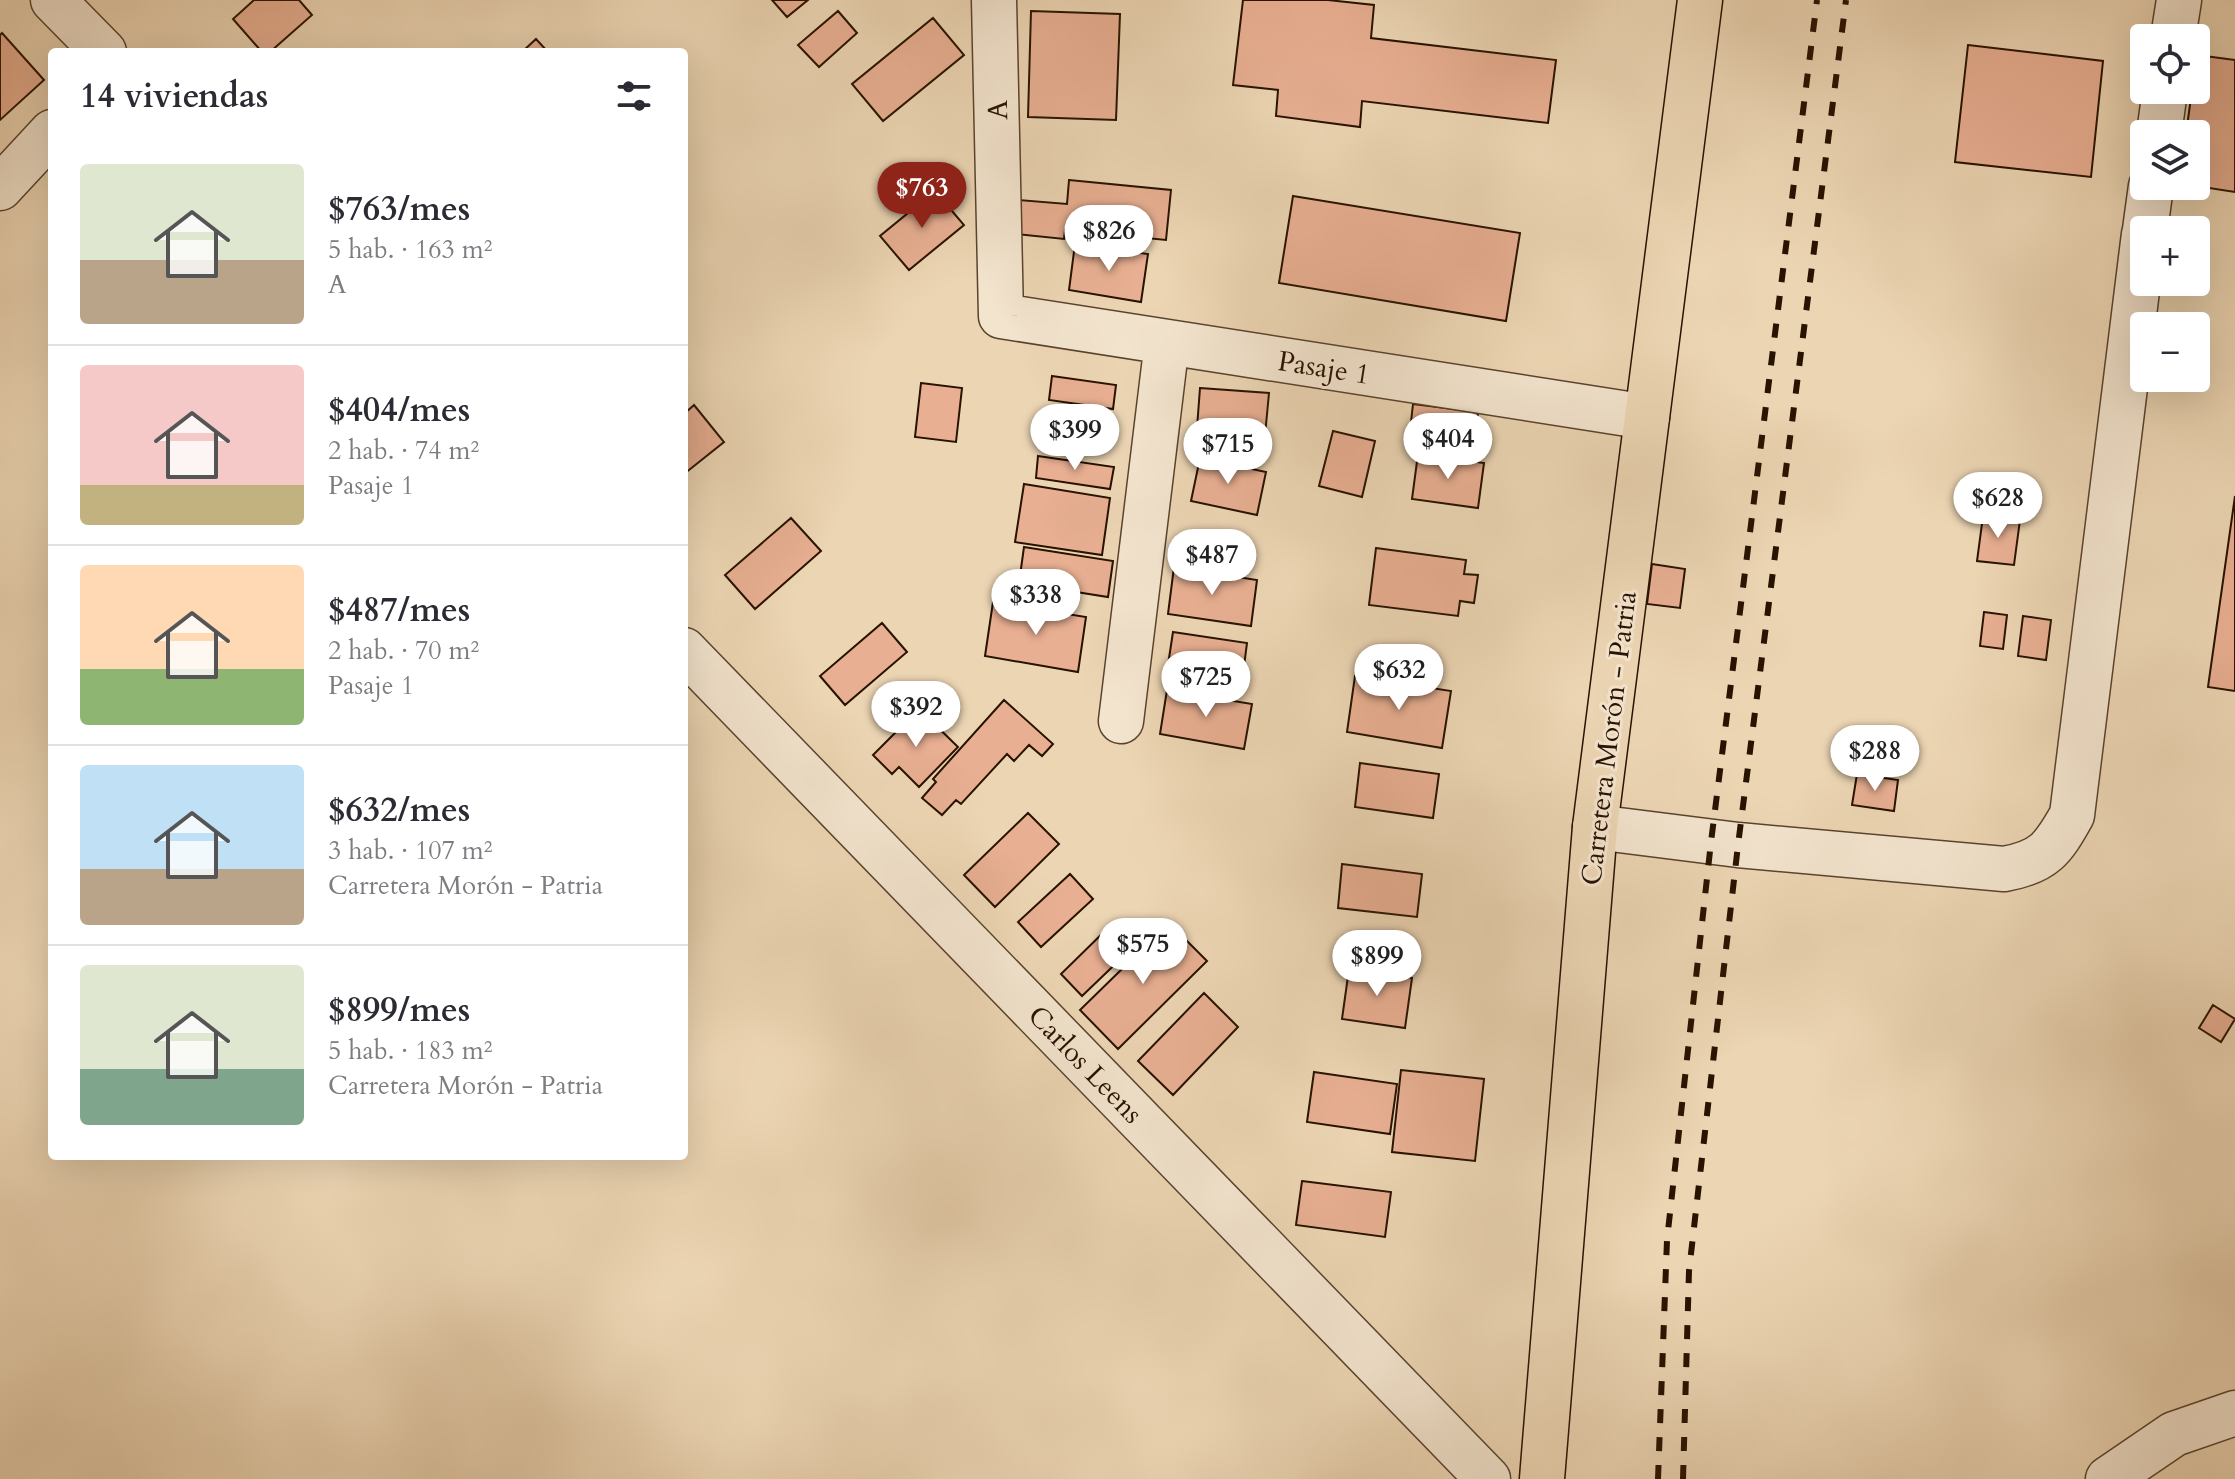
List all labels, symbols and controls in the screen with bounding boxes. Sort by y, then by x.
map controls [2130,24,2210,392]
button: locate [2130,24,2210,104]
text: 14 viviendas [80,73,268,119]
icon: filters [612,74,656,118]
street label: A [979,100,1017,120]
button: layers [2130,120,2210,200]
pin: $763 [875,162,969,230]
text: $763 [895,170,949,205]
text: $763/mes [328,186,470,232]
icon: home [144,196,240,292]
pin: $826 [1062,205,1156,273]
text: $826 [1082,213,1136,248]
button: + [2130,216,2210,296]
text: 5 hab. · 163 m² [328,232,493,267]
text: A [328,267,347,302]
button: − [2130,312,2210,392]
street label: Pasaje 1 [1275,342,1373,394]
text: $404/mes [328,387,470,433]
icon: home [144,397,240,493]
pin: $399 [1028,404,1122,472]
text: $399 [1048,412,1102,447]
pin: $404 [1401,413,1495,481]
pin: $715 [1181,418,1275,486]
text: $404 [1421,421,1475,456]
text: $715 [1201,426,1255,461]
text: 2 hab. · 74 m² [328,433,479,468]
text: Pasaje 1 [328,468,414,503]
pin: $628 [1951,472,2045,540]
text: $628 [1971,480,2025,515]
pin: $487 [1165,529,1259,597]
text: $487 [1185,537,1239,572]
pin: $338 [989,569,1083,637]
text: $338 [1009,577,1063,612]
text: $487/mes [328,587,470,633]
street label: Carretera Morón - Patria [1572,589,1646,887]
icon: home [144,597,240,693]
text: 2 hab. · 70 m² [328,633,479,668]
pin: $632 [1352,644,1446,712]
pin: $725 [1159,651,1253,719]
text: $632 [1372,652,1426,687]
text: $725 [1179,659,1233,694]
text: Pasaje 1 [328,668,414,703]
pin: $392 [869,681,963,749]
text: $392 [889,689,943,724]
pin: $288 [1828,725,1922,793]
text: $288 [1848,733,1902,768]
text: $632/mes [328,787,470,833]
icon: home [144,797,240,893]
text: 3 hab. · 107 m² [328,833,493,868]
text: Carretera Morón - Patria [328,868,603,903]
pin: $575 [1096,918,1190,986]
text: $575 [1116,926,1170,961]
pin: $899 [1330,930,1424,998]
text: $899 [1350,938,1404,973]
text: $899/mes [328,987,470,1033]
icon: home [144,997,240,1093]
street label: Carlos Leens [1019,997,1151,1132]
text: 5 hab. · 183 m² [328,1033,493,1068]
text: Carretera Morón - Patria [328,1068,603,1103]

